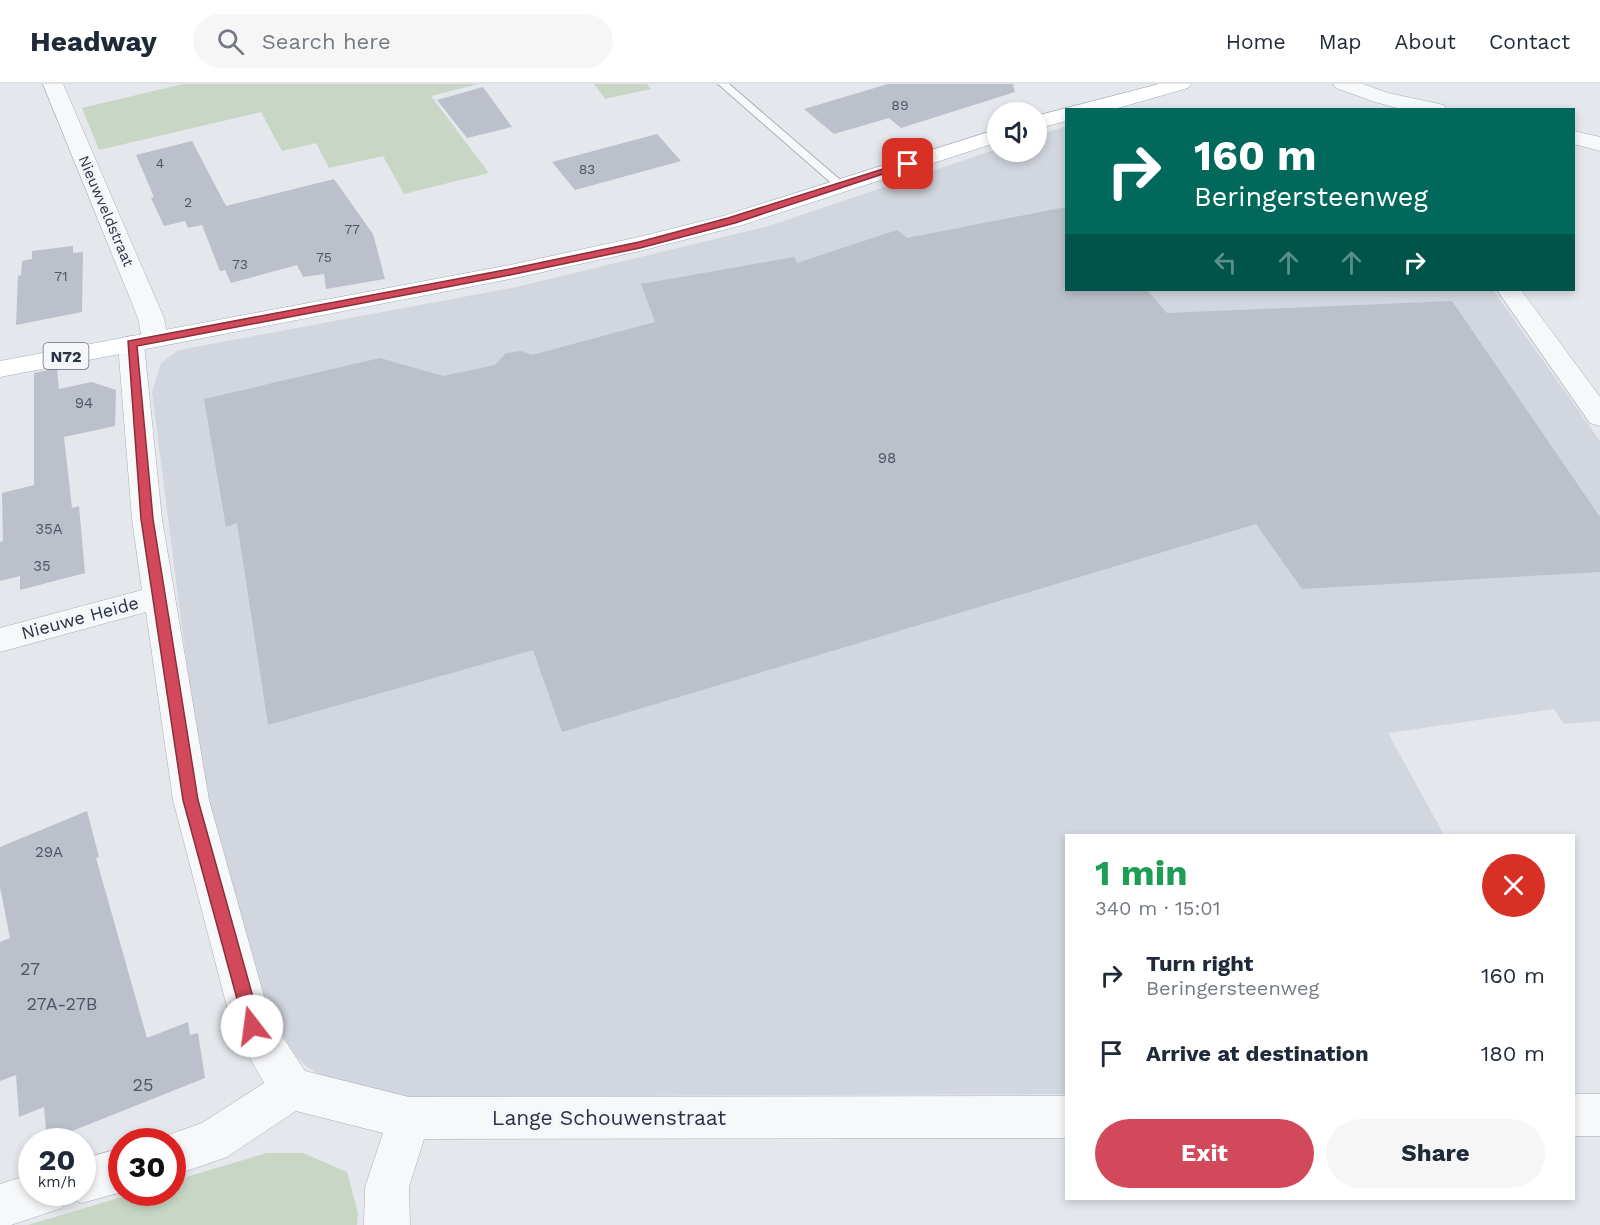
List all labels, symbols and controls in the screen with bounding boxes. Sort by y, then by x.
search box [193,14,613,68]
text: Headway [30,25,157,58]
icon: search [214,25,247,58]
text: Search here [262,29,391,54]
text: Home [1226,29,1286,54]
text: Map [1319,29,1362,54]
text: About [1395,29,1456,54]
text: Contact [1489,29,1570,54]
house number: 89 [891,97,909,113]
map controls [987,102,1047,162]
button: sound [987,102,1047,162]
text: 160 m [1194,131,1317,180]
icon: right [1095,132,1173,210]
pin [882,138,933,189]
icon: arrive [891,147,924,180]
street label: Nieuwveldstraat [74,153,138,270]
house number: 4 [156,155,164,171]
house number: 83 [579,161,595,177]
text: Beringersteenweg [1194,181,1428,213]
house number: 2 [184,194,192,210]
house number: 77 [344,221,360,237]
icon: left [1209,246,1242,279]
icon: ahead [1272,246,1305,279]
icon: ahead [1335,246,1368,279]
icon: right [1398,246,1431,279]
house number: 75 [316,249,332,265]
house number: 73 [232,256,248,272]
house number: 71 [54,268,68,284]
road number: N72 [44,343,88,369]
house number: 94 [75,394,93,412]
house number: 98 [878,449,896,467]
house number: 35A [35,520,63,538]
house number: 35 [33,557,51,575]
street label: Nieuwe Heide [19,592,141,643]
house number: 29A [35,843,63,861]
text: 1 min [1095,852,1187,894]
button: close [1482,854,1545,917]
text: 340 m · 15:01 [1095,896,1221,920]
text: Turn right [1146,951,1253,976]
house number: 27 [20,958,40,979]
icon: right [1095,959,1128,992]
text: 160 m [1481,963,1545,988]
text: Beringersteenweg [1146,976,1319,1000]
house number: 27A-27B [26,993,98,1014]
position arrow [220,994,284,1058]
icon: arrive [1095,1037,1128,1070]
text: Arrive at destination [1146,1041,1369,1066]
text: 180 m [1481,1041,1545,1066]
house number: 25 [133,1074,153,1095]
street label: Lange Schouwenstraat [492,1105,726,1130]
button: Exit [1095,1119,1314,1188]
button: Share [1326,1119,1545,1188]
speed limit sign: 30 [108,1128,186,1206]
text: 20 [38,1142,76,1177]
text: km/h [38,1173,76,1191]

